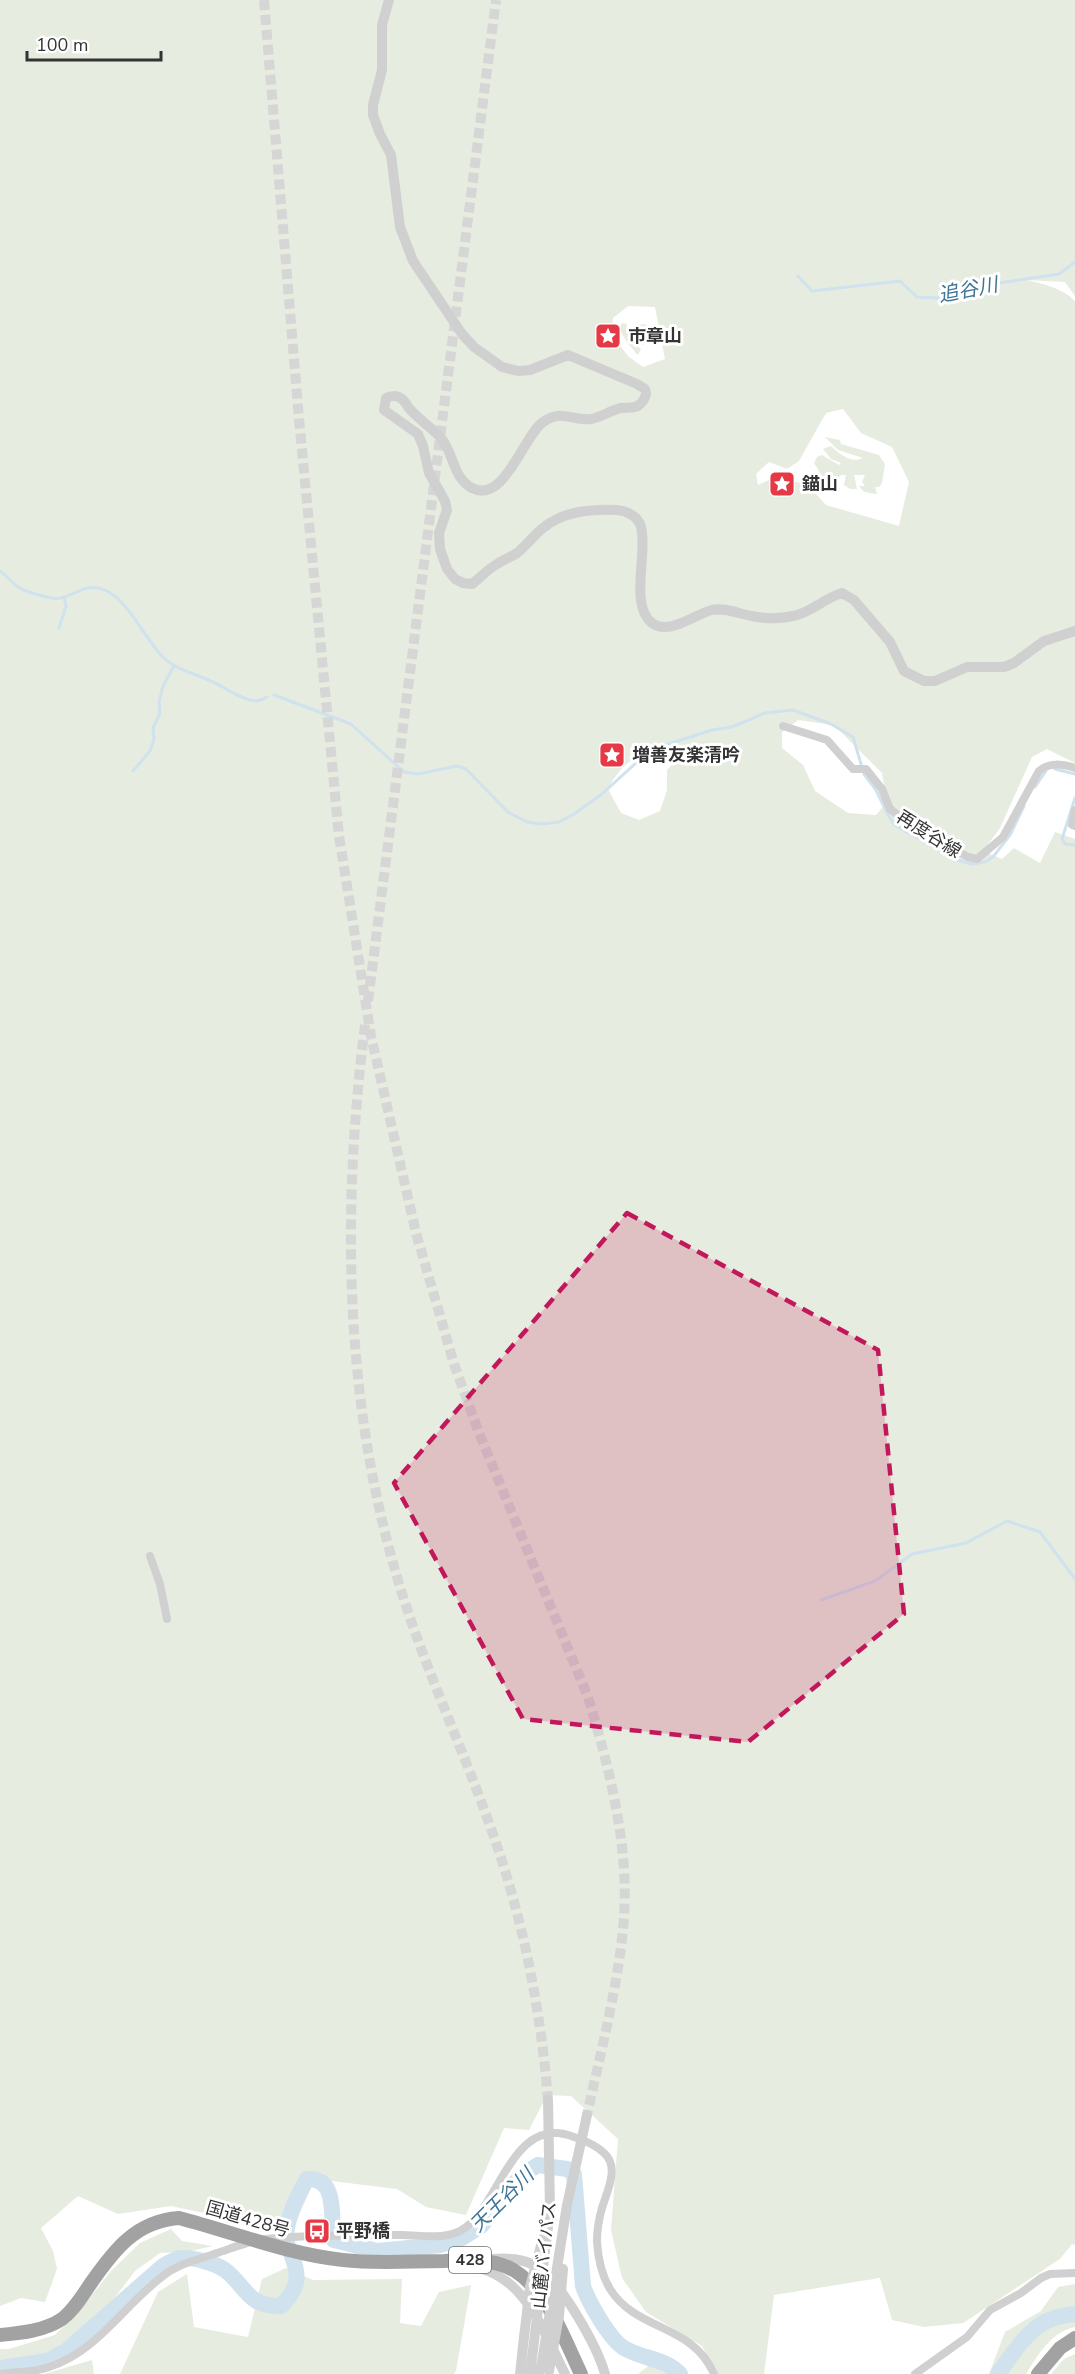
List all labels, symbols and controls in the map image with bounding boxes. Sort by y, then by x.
scale bar [27,24,160,62]
text: 100 m [36,33,88,57]
water label: 追谷川 [936,271,1002,309]
place icon: 市章山 [593,321,623,351]
place label: 市章山 [628,324,682,348]
place icon: 錨山 [767,469,797,499]
place label: 錨山 [802,472,838,496]
place icon: 増善友楽清吟 [597,740,627,770]
place label: 増善友楽清吟 [632,743,740,767]
street label: 再度谷線 [892,805,966,863]
water label: 天王谷川 [464,2161,541,2238]
street label: 国道428号 [203,2196,293,2242]
street label: 山麓バイパス [526,2200,562,2310]
bus stop icon: 平野橋 [302,2216,332,2246]
place label: 平野橋 [336,2219,390,2243]
road number: 428 [449,2247,491,2273]

